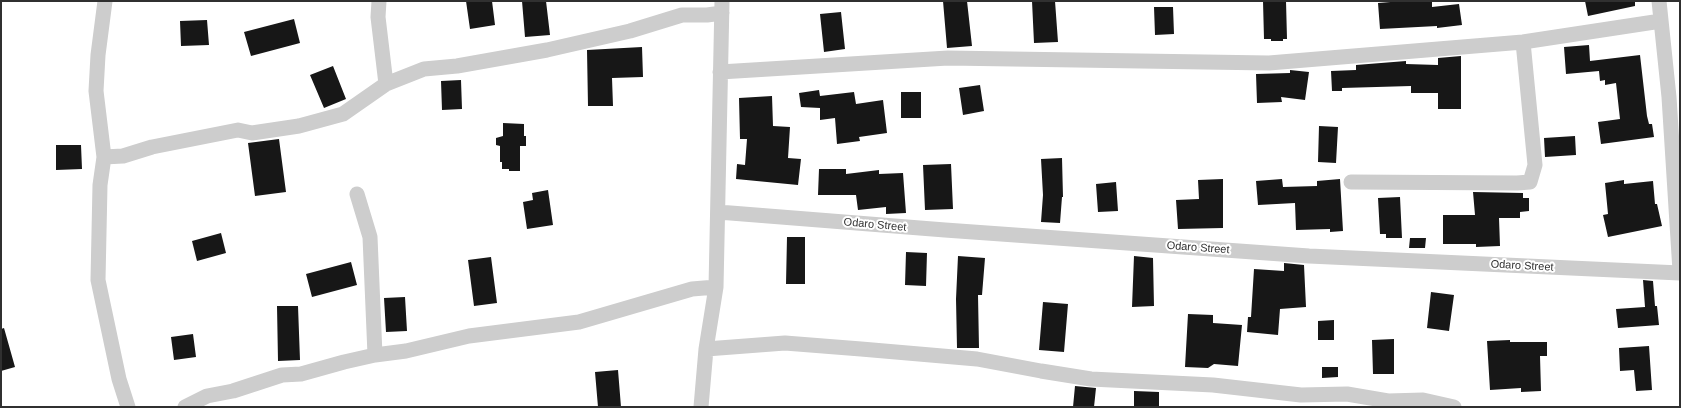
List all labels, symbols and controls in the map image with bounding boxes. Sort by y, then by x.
street label: Odaro Street [843,216,907,234]
street label: Odaro Street [1166,239,1230,257]
street label: Odaro Street [1490,258,1554,274]

